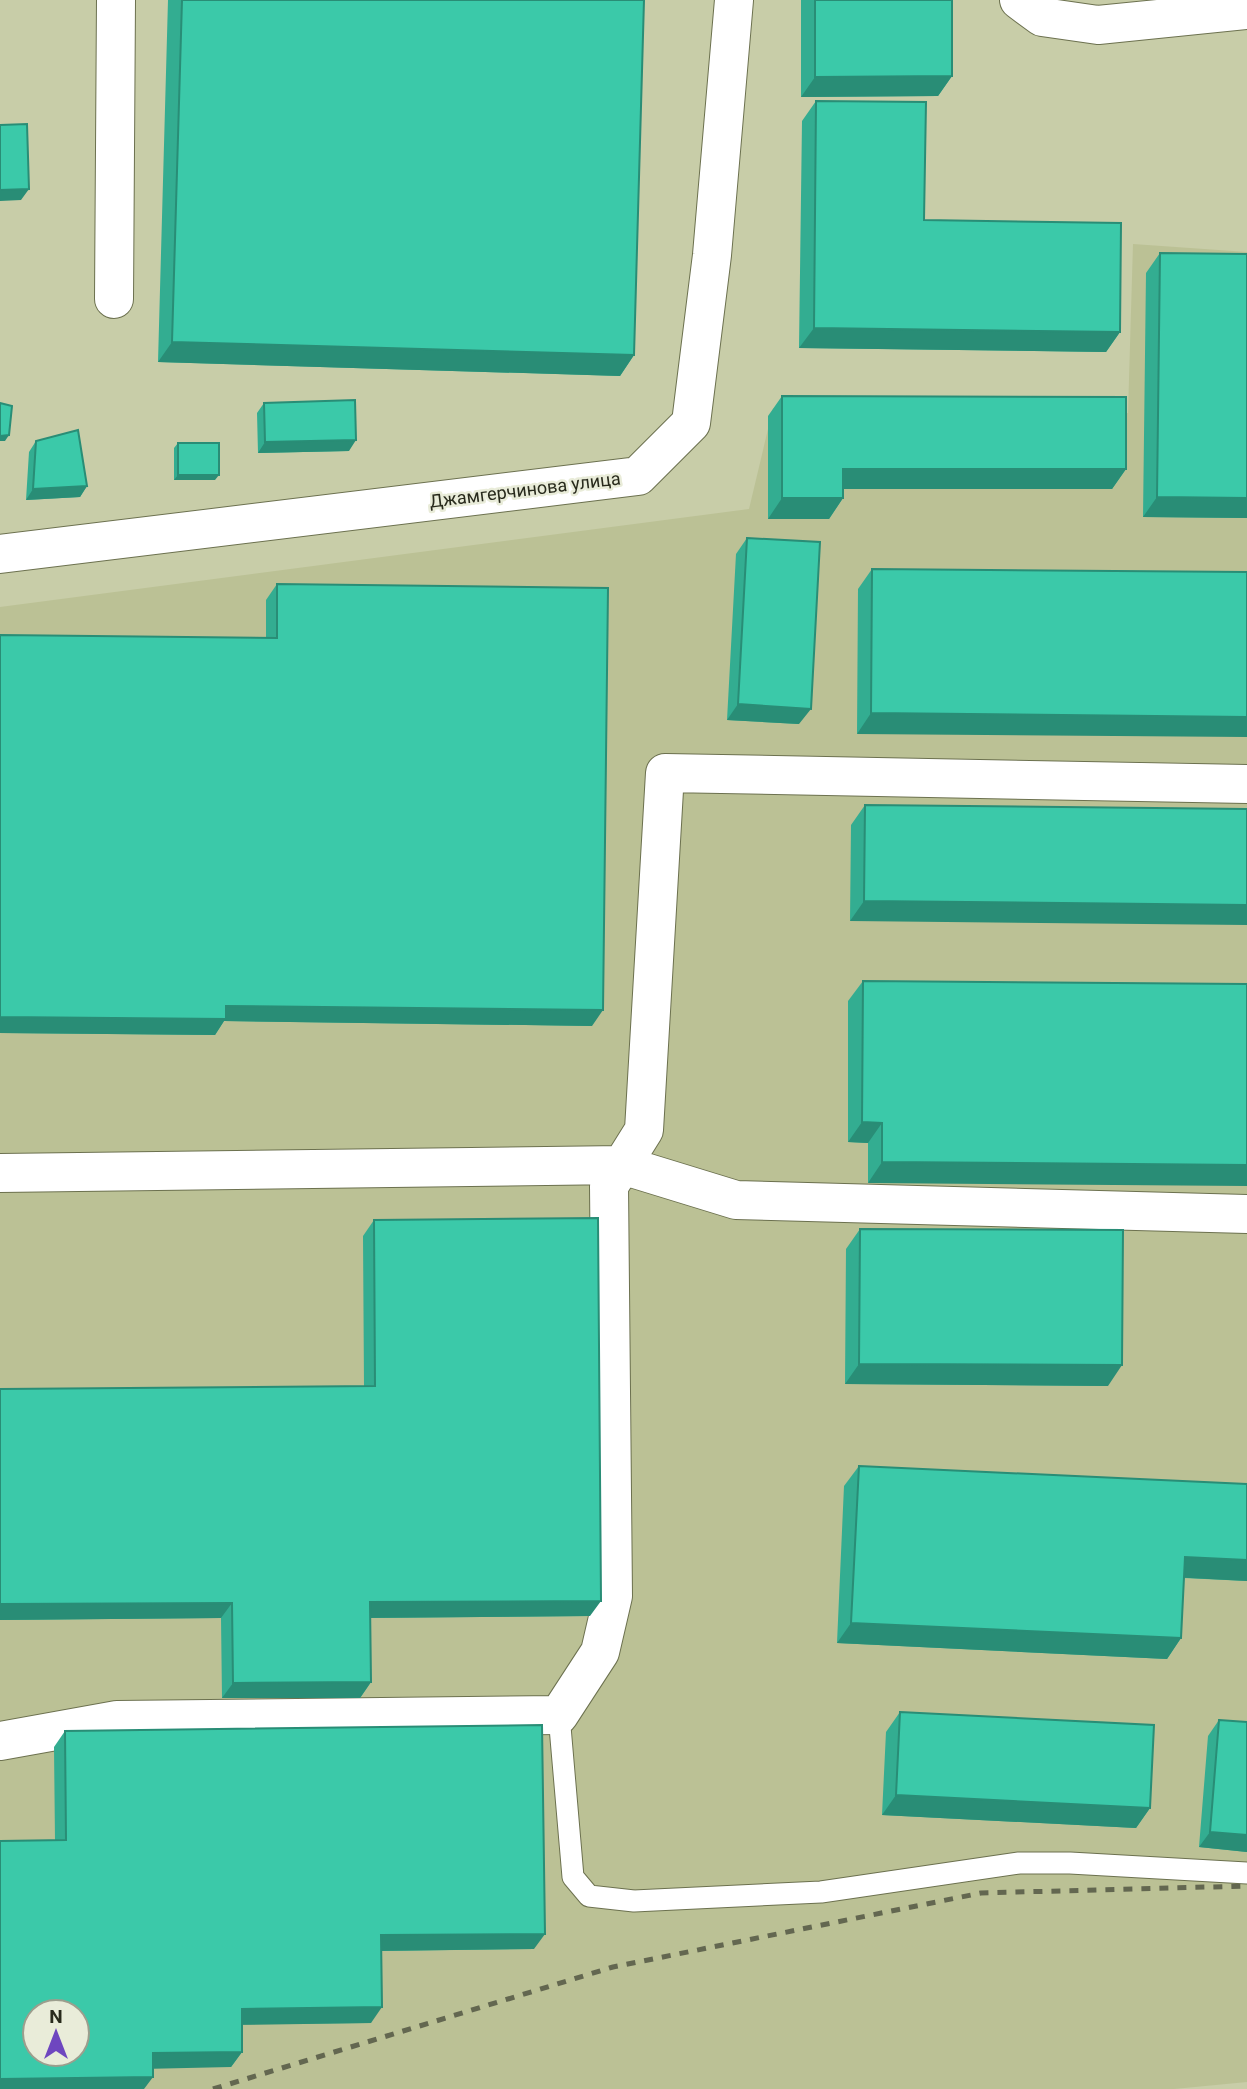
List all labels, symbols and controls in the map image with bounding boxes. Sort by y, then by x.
street label: Джамгерчинова улица [428,467,622,512]
north arrow [21,1998,91,2068]
text: N [49,2005,63,2028]

